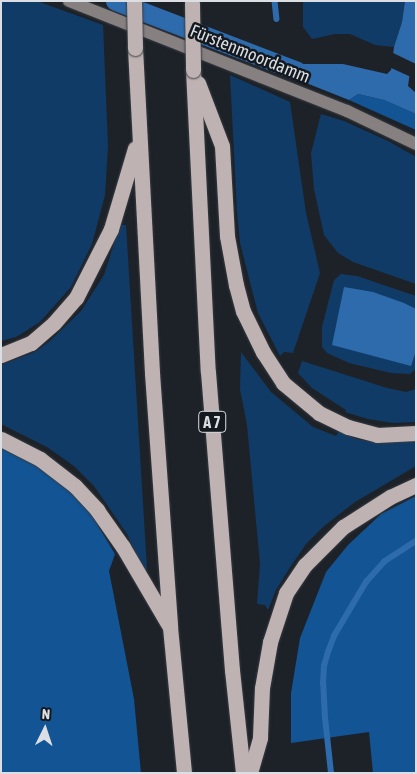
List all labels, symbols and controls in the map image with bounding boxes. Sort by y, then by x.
street label: Fürstenmoordamm [187,20,313,88]
road number: A 7 [197,408,227,436]
north arrow [20,704,70,754]
text: N [41,706,51,722]

